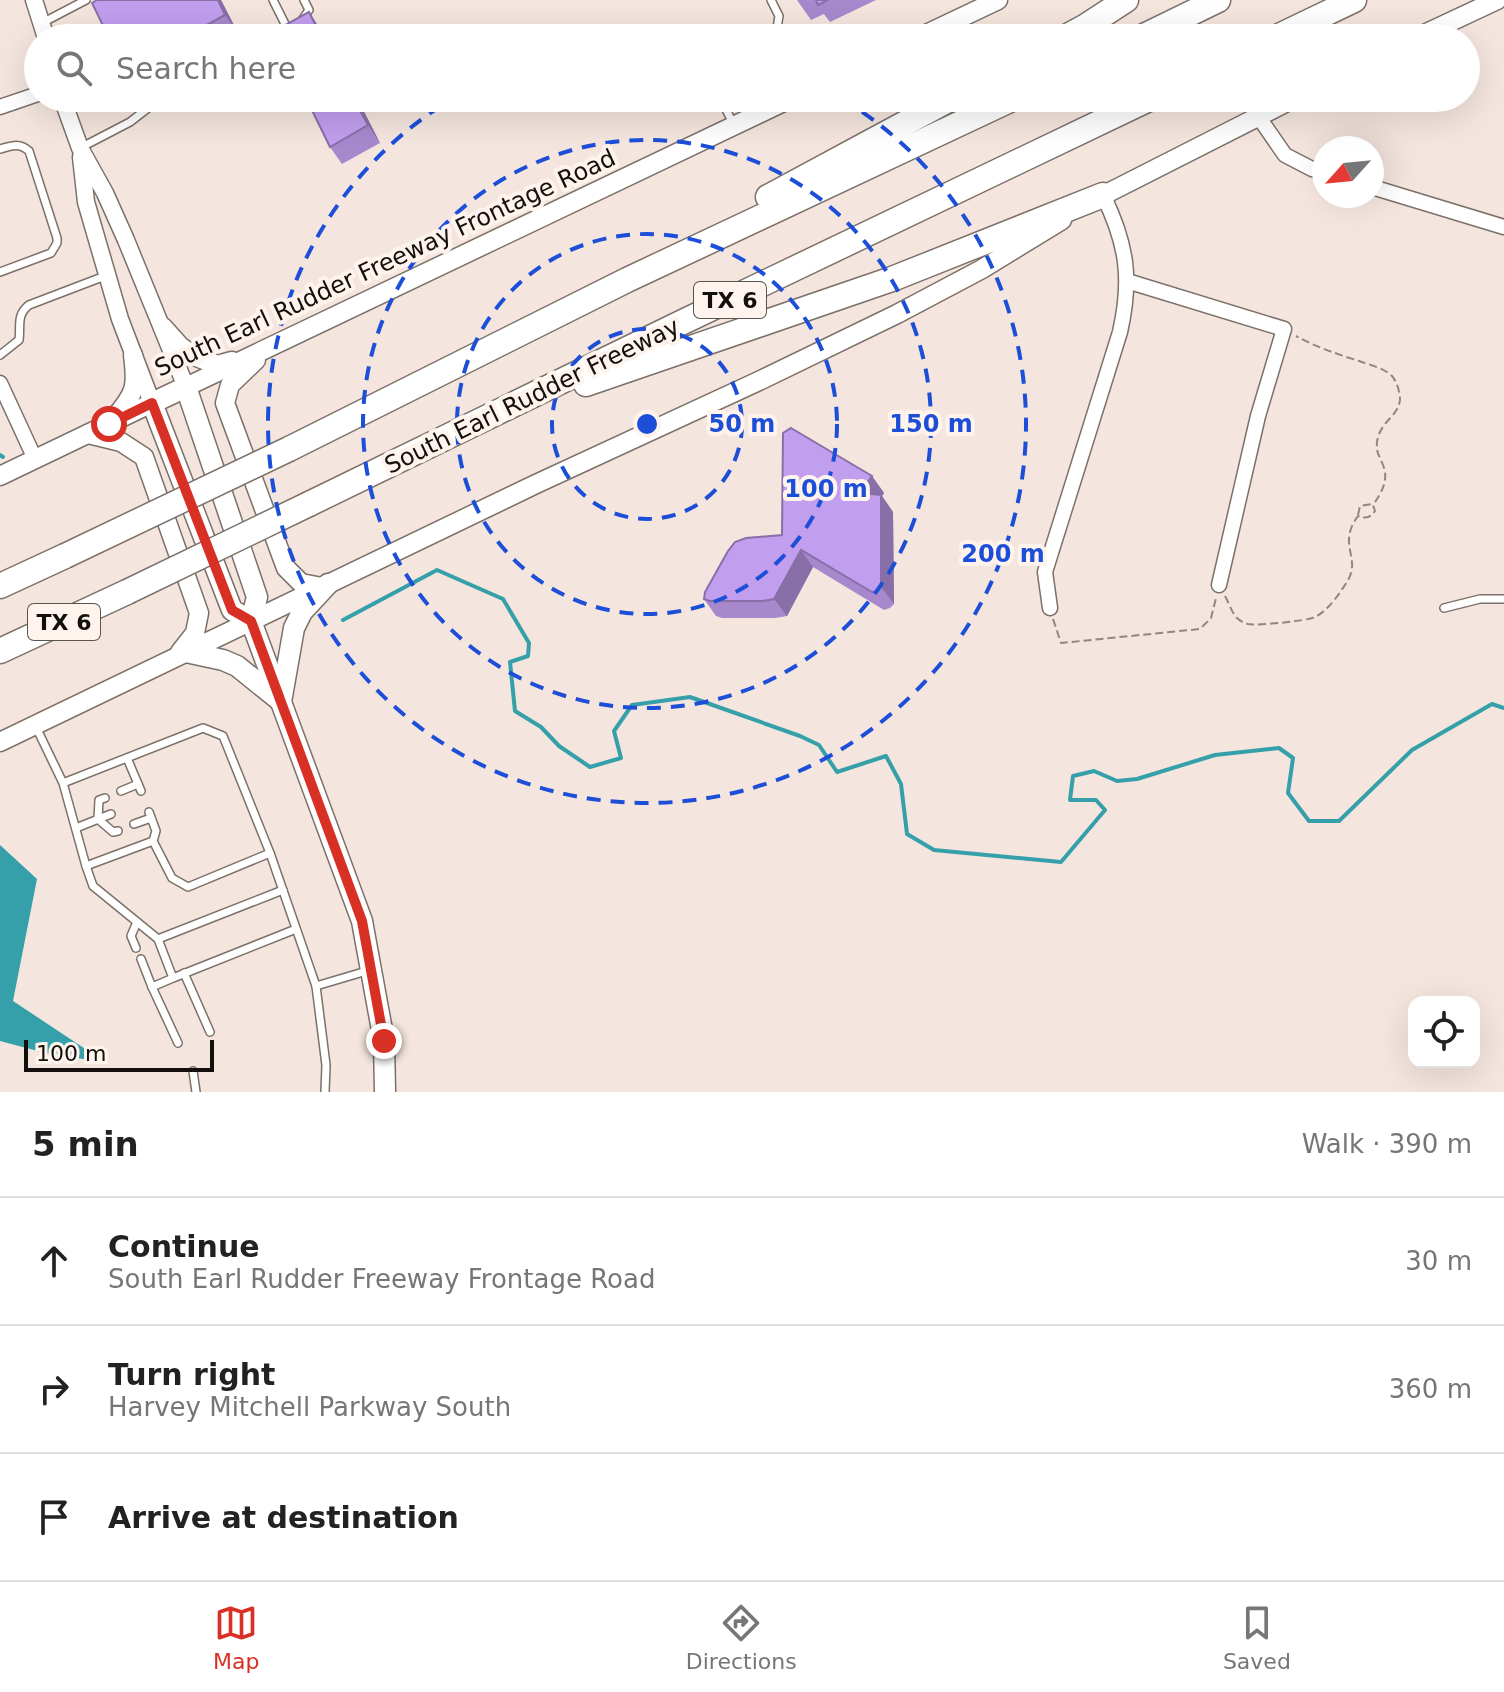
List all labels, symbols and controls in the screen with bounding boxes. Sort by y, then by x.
search box [24,24,1480,112]
icon: search [52,46,96,90]
text: Search here [116,51,296,86]
north arrow [1312,136,1384,208]
street label: South Earl Rudder Freeway Frontage Road [150,144,620,382]
road number: TX 6 [694,282,766,318]
street label: South Earl Rudder Freeway [380,312,684,480]
route start [91,406,127,442]
centre of rings [633,410,661,438]
text: 50 m [709,410,775,438]
text: 150 m [889,410,973,438]
text: 100 m [784,475,868,503]
text: 200 m [961,540,1045,568]
road number: TX 6 [28,604,100,640]
map controls [1408,996,1480,1068]
button: locate [1408,996,1480,1068]
route end [366,1023,402,1059]
scale bar [24,1036,214,1072]
text: 100 m [36,1041,106,1066]
text: 5 min [32,1124,139,1164]
text: Walk · 390 m [1302,1129,1472,1159]
text: Continue [108,1229,260,1264]
icon: ahead [32,1239,76,1283]
text: 30 m [1405,1246,1472,1276]
text: South Earl Rudder Freeway Frontage Road [108,1264,655,1294]
text: Turn right [108,1357,275,1392]
icon: right [32,1367,76,1411]
text: 360 m [1389,1374,1472,1404]
text: Harvey Mitchell Parkway South [108,1392,511,1422]
icon: arrive [32,1495,76,1539]
text: Arrive at destination [108,1500,459,1535]
tab: Map [213,1601,260,1674]
tab: Directions [686,1601,797,1674]
tab: Saved [1223,1601,1291,1674]

